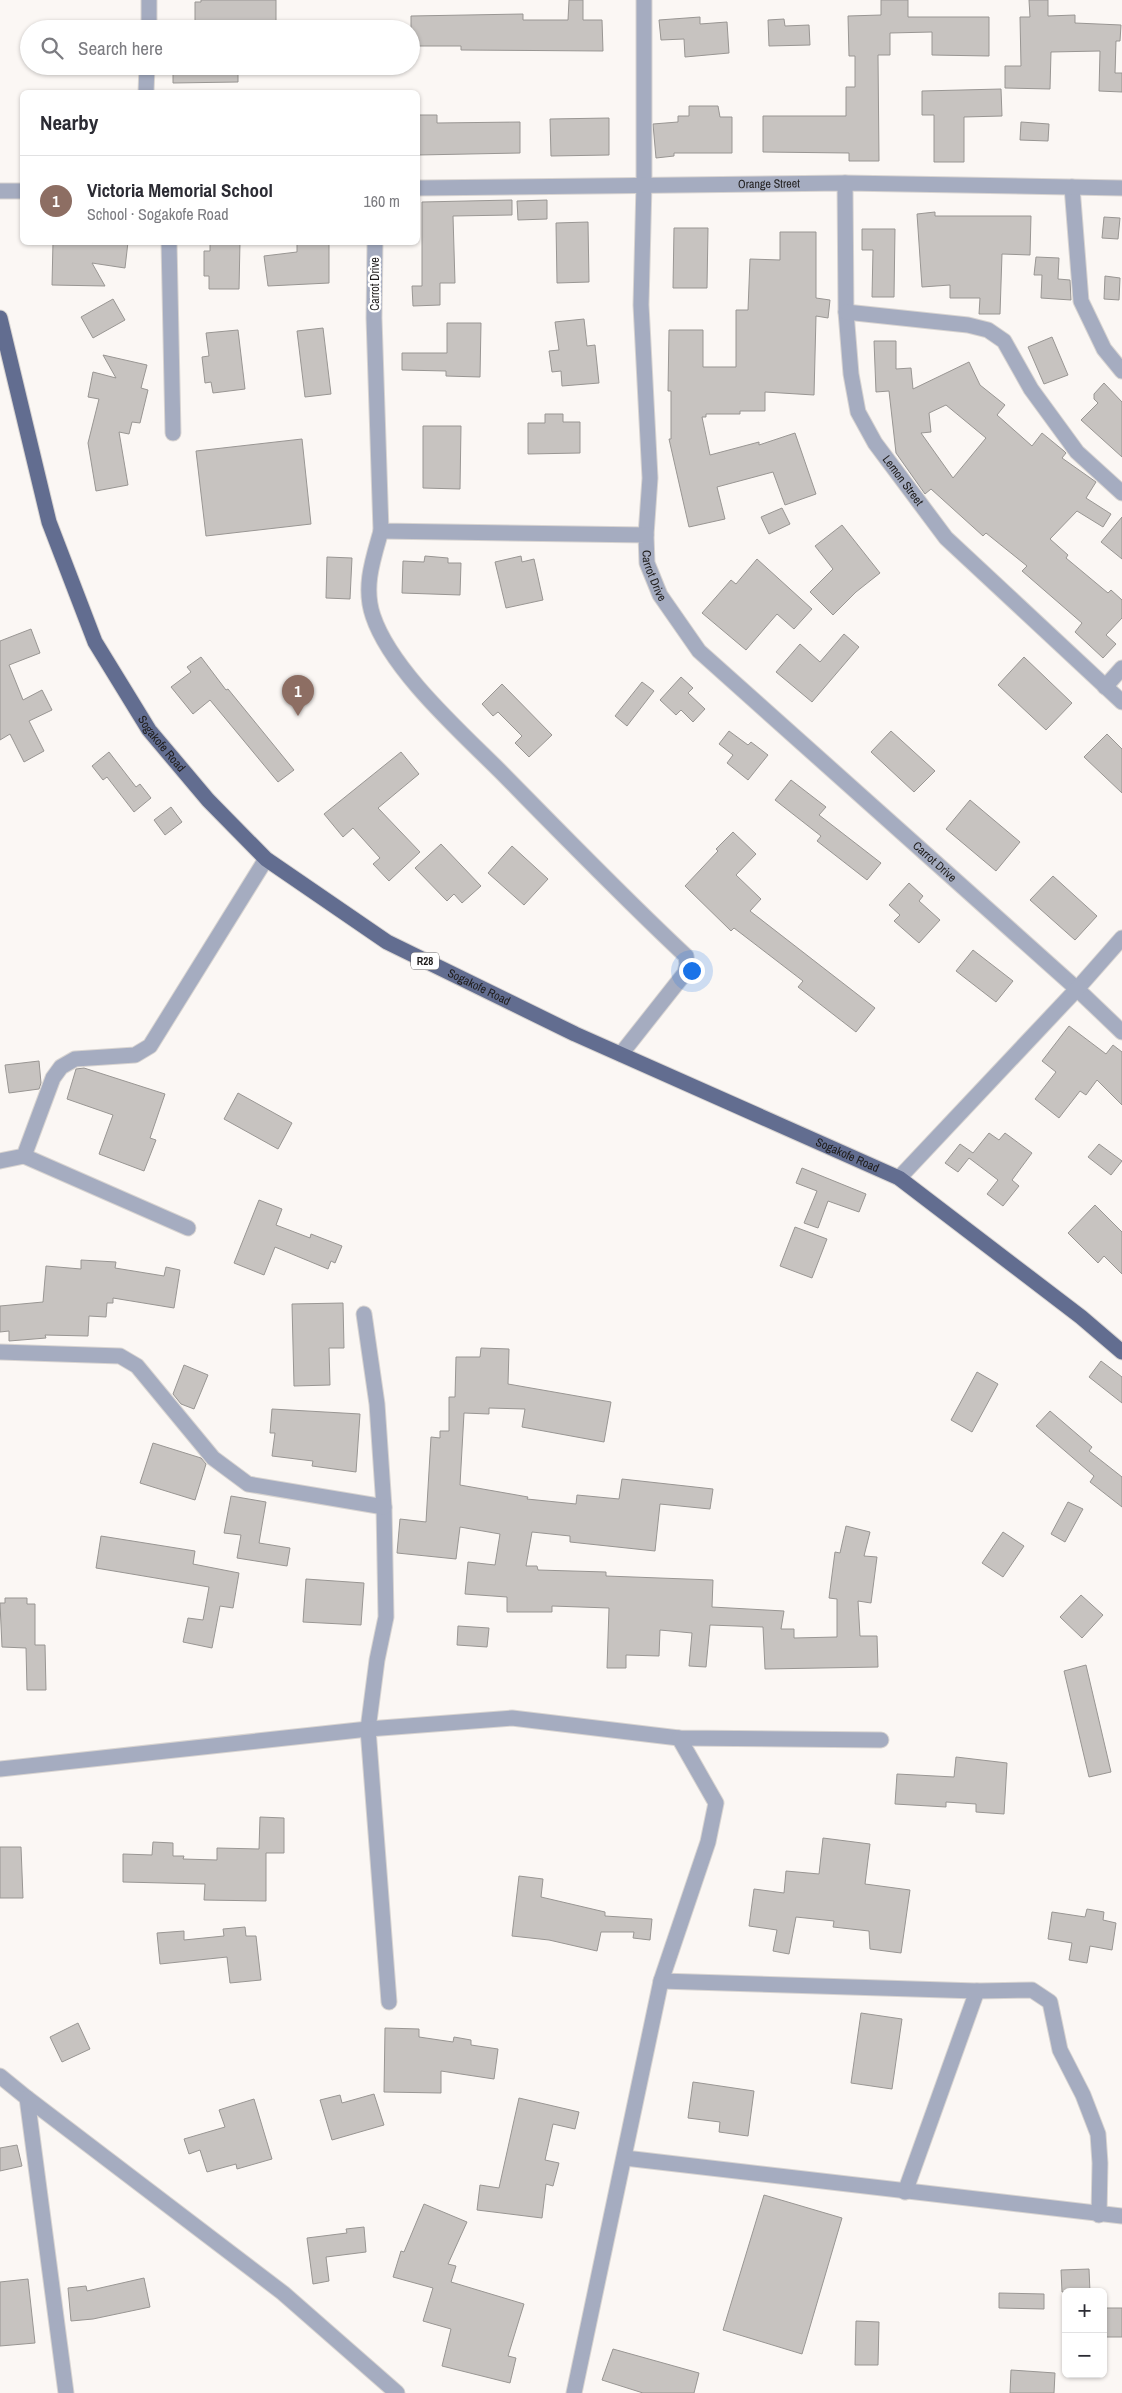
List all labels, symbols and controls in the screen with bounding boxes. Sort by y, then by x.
search box [20,20,420,75]
icon: search [38,34,66,62]
text: Search here [78,35,163,61]
text: Nearby [40,108,98,137]
street label: Orange Street [738,176,800,192]
text: Victoria Memorial School [87,177,273,203]
text: 1 [52,190,60,212]
text: 160 m [364,190,400,212]
text: School · Sogakofe Road [87,203,229,225]
street label: Carrot Drive [367,257,383,311]
street label: Lemon Street [879,452,927,509]
street label: Carrot Drive [639,550,670,605]
pin: 1 [282,675,314,716]
street label: Sogakofe Road [134,713,189,775]
street label: Carrot Drive [909,838,960,886]
road number: R28 [411,952,439,969]
your location [679,958,705,984]
street label: Sogakofe Road [445,965,513,1009]
street label: Sogakofe Road [813,1134,882,1176]
map controls [1062,2288,1107,2378]
button: + [1062,2288,1107,2333]
button: − [1062,2333,1107,2378]

